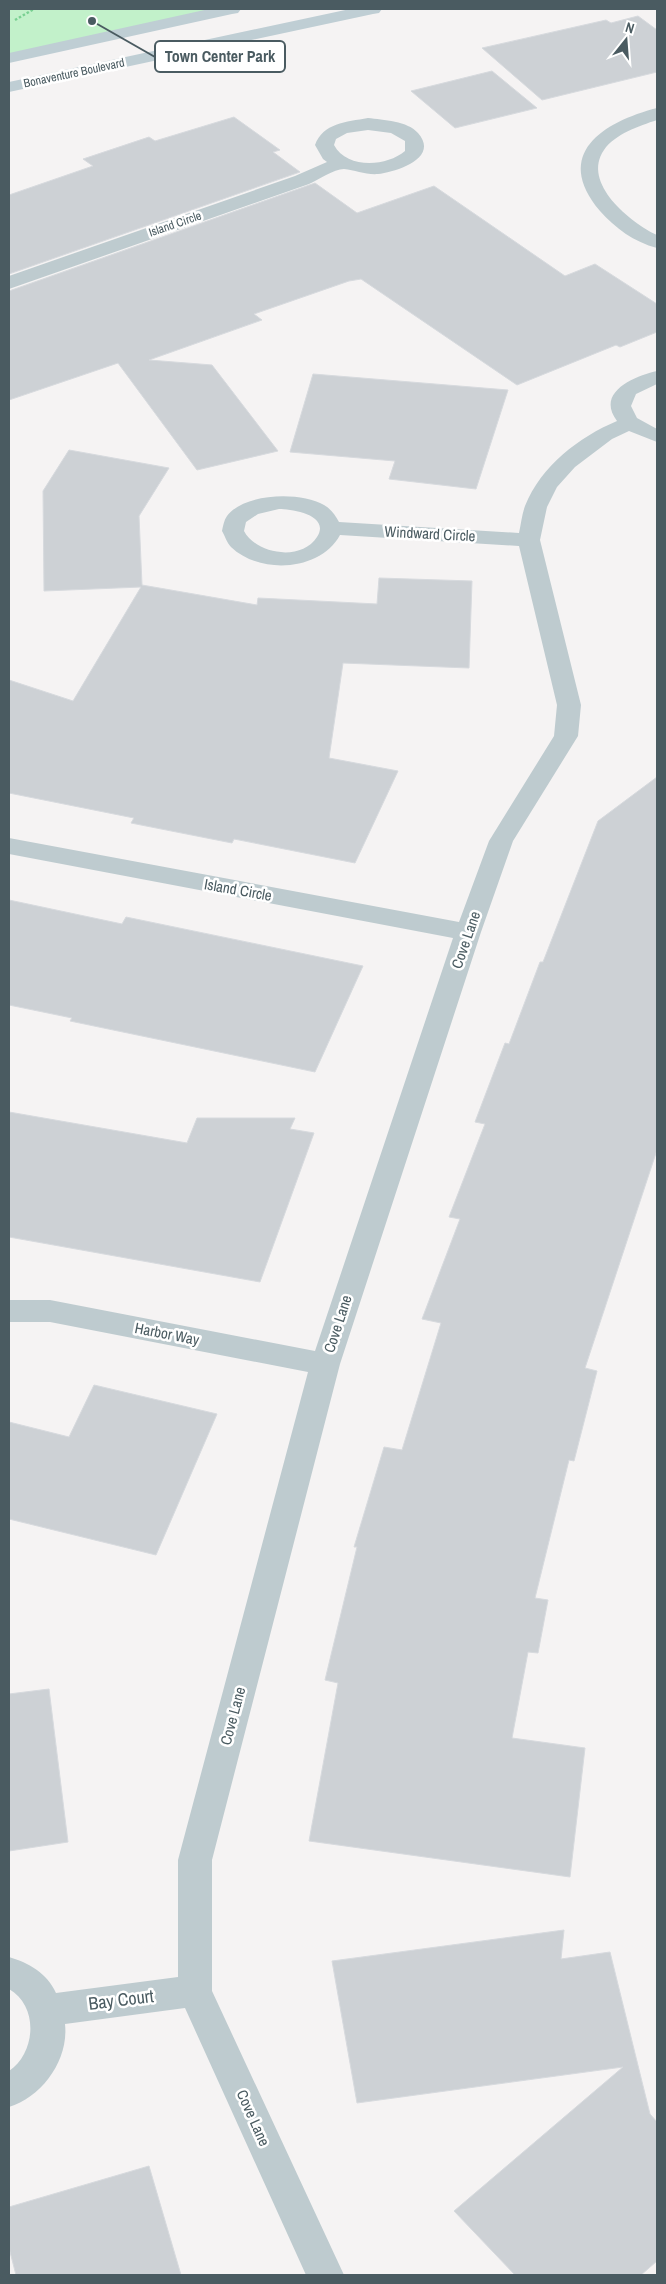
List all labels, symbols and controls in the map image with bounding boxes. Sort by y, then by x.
north arrow [601,15,651,65]
text: N [623,18,636,37]
callout: Town Center Park [155,41,285,72]
text: Town Center Park [165,45,276,67]
street label: Bonaventure Boulevard [22,54,126,92]
street label: Island Circle [147,208,203,240]
street label: Windward Circle [384,521,476,546]
street label: Island Circle [203,873,274,906]
street label: Cove Lane [446,908,485,971]
street label: Cove Lane [318,1292,357,1355]
street label: Harbor Way [133,1317,202,1350]
street label: Cove Lane [215,1684,250,1747]
street label: Bay Court [87,1983,155,2016]
street label: Cove Lane [232,2086,275,2149]

